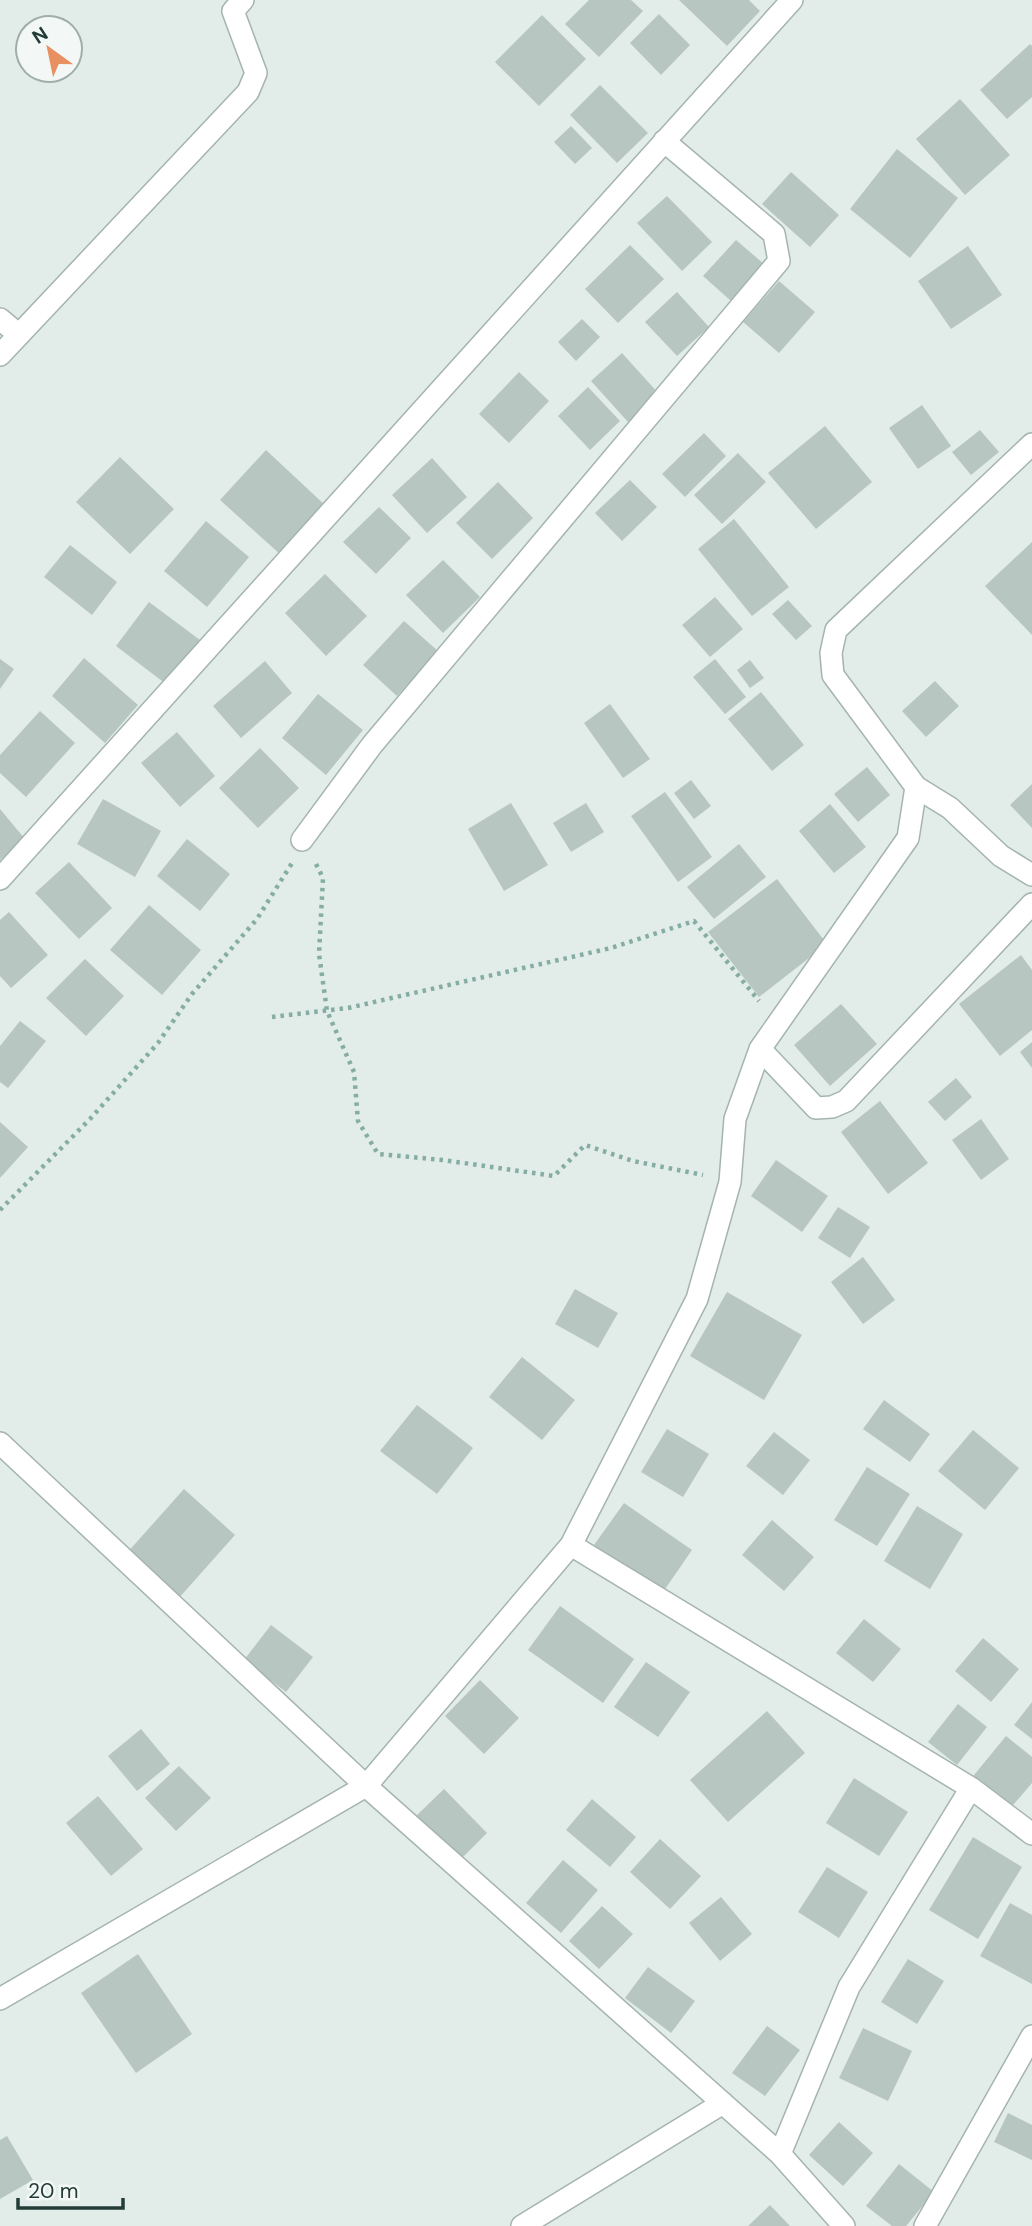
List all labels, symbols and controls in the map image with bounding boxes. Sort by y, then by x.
north arrow [14,14,84,84]
text: N [27,21,53,49]
scale bar [18,2166,122,2210]
text: 20 m [28,2177,79,2205]

